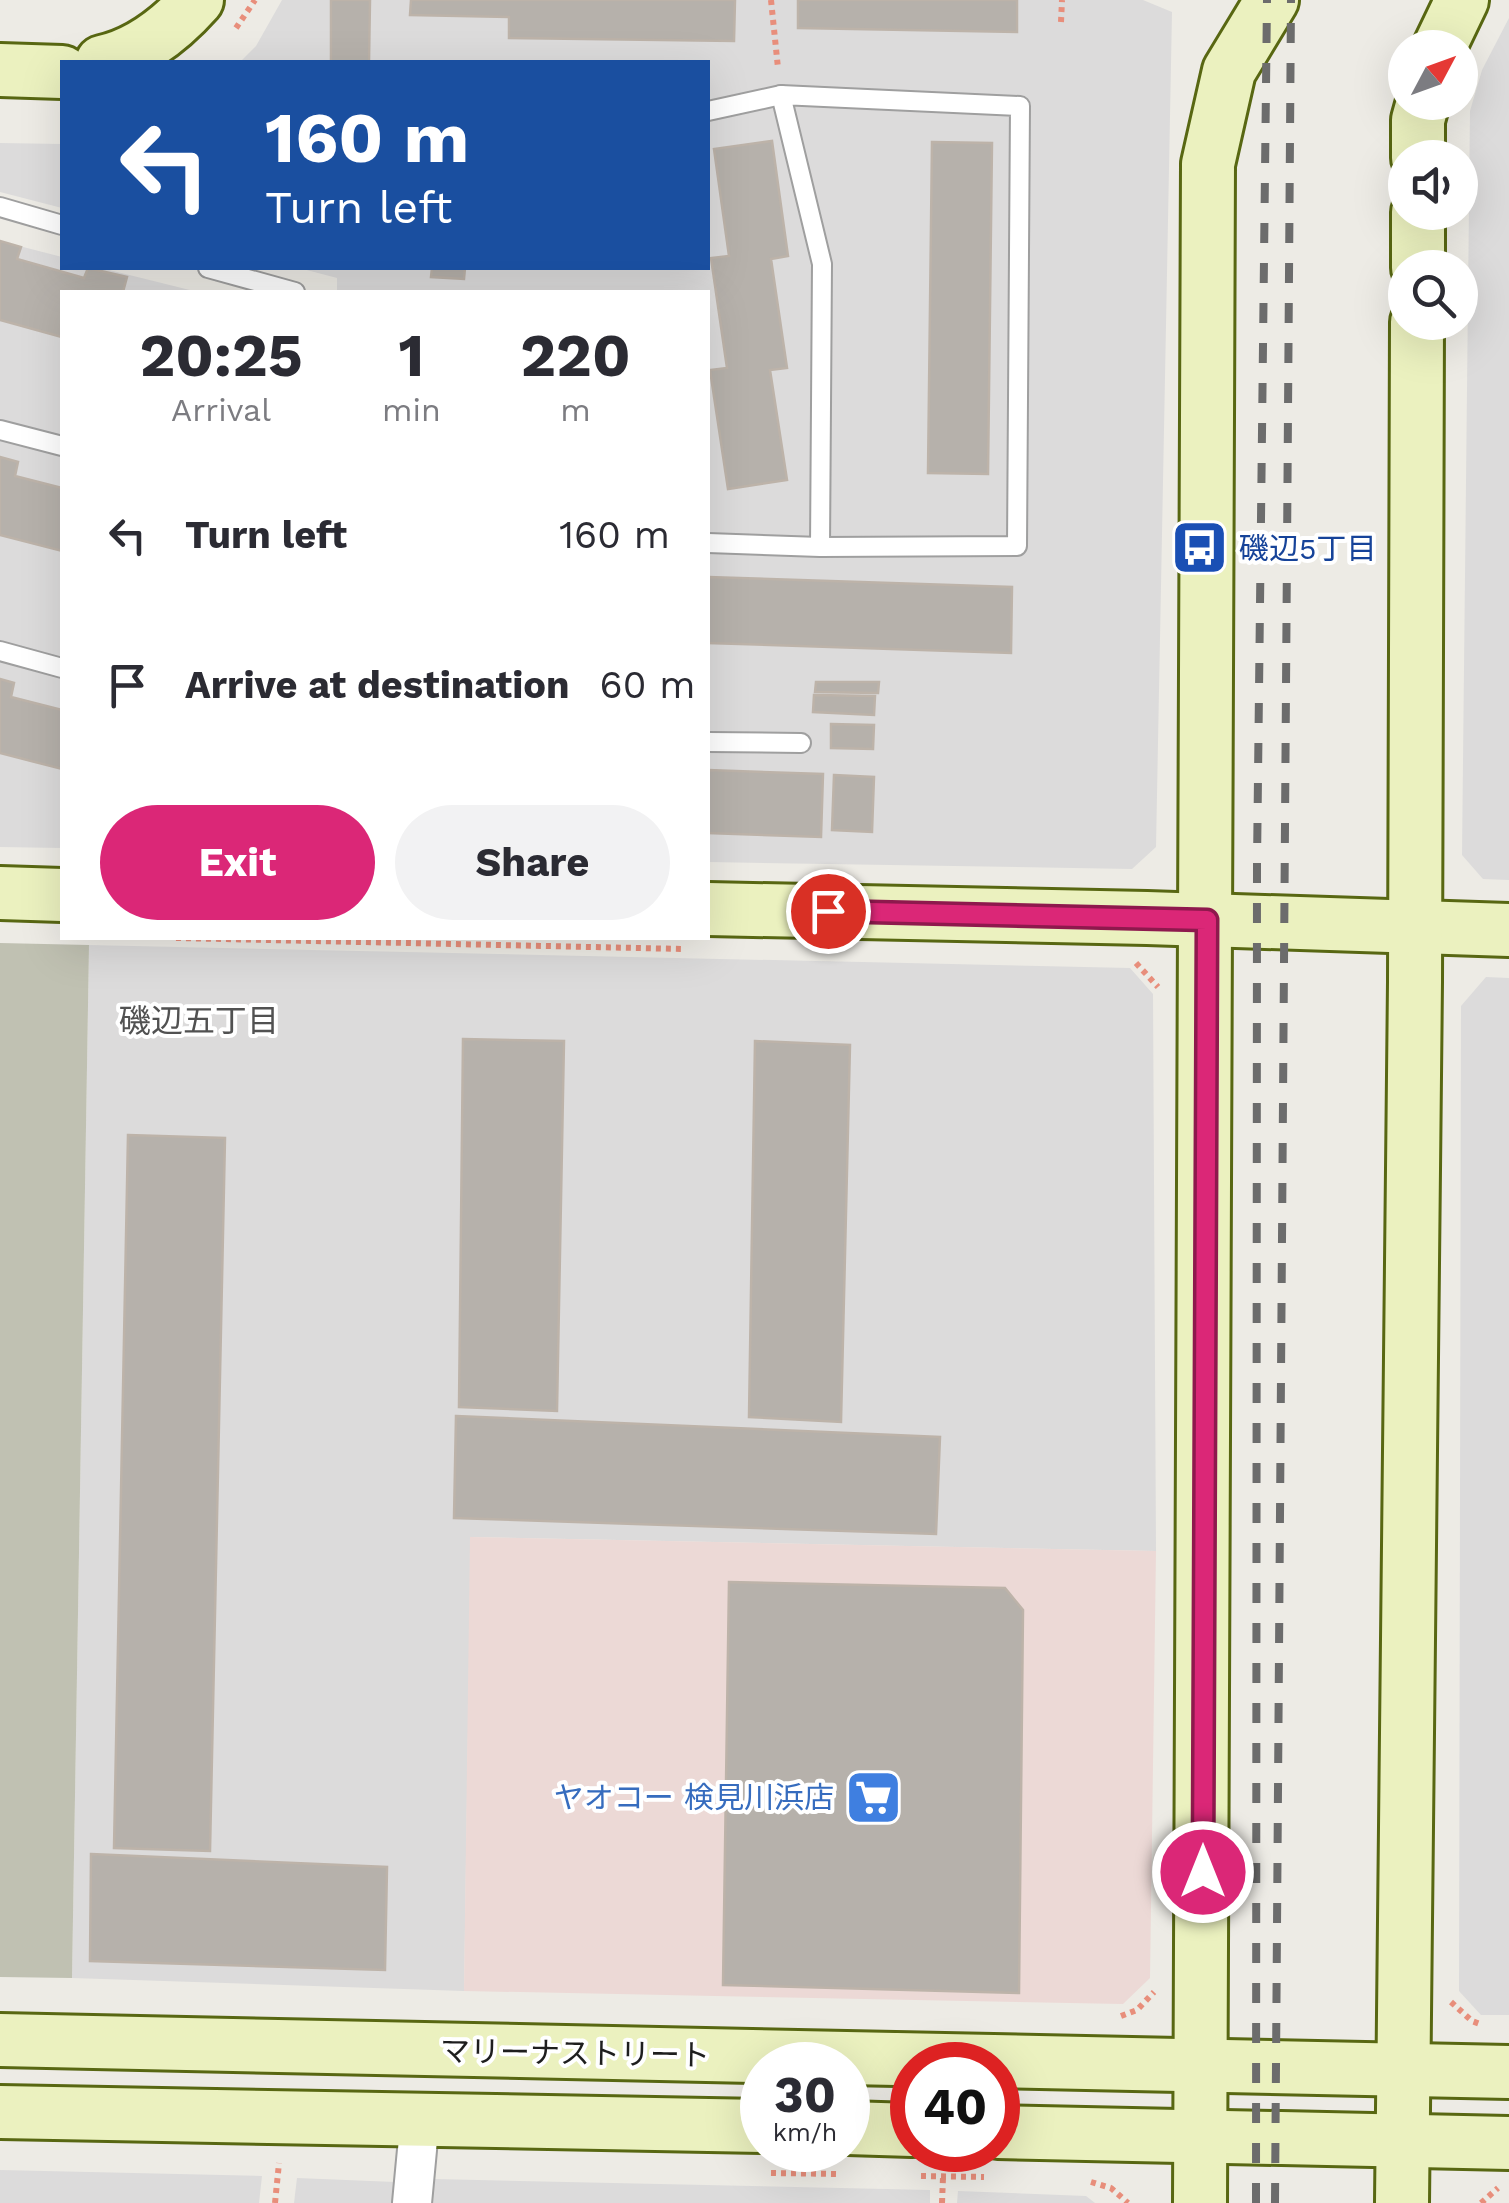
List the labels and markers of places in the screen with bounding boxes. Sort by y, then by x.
bus stop icon: 磯辺5丁目 [1170,518,1230,578]
place label: 磯辺5丁目 [1239,531,1376,566]
pin [786,869,871,954]
supermarket icon: ヤオコー 検見川浜店 [843,1767,903,1827]
place label: ヤオコー 検見川浜店 [554,1780,834,1815]

